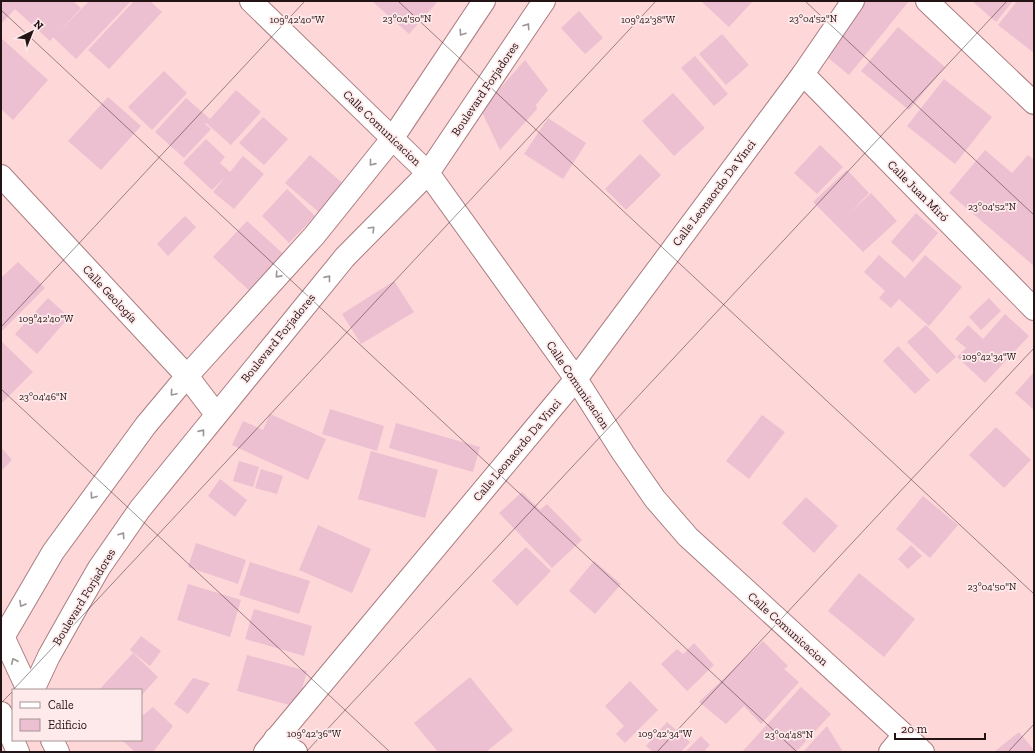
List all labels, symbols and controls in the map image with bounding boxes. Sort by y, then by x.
north arrow [12,12,52,52]
text: 23°04'50"N [383,13,432,25]
text: 23°04'52"N [789,13,838,25]
text: 109°42'40"W [270,14,325,26]
text: 109°42'38"W [621,14,676,26]
text: N [31,17,46,33]
one-way arrow [522,24,529,31]
one-way arrow [460,29,467,36]
street label: Boulevard Forjadores [448,39,522,139]
street label: Calle Comunicacion [340,87,424,169]
street label: Calle Leonaordo Da Vinci [670,137,759,249]
street label: Calle Juan Miró [885,158,951,224]
one-way arrow [370,159,377,166]
text: 23°04'52"N [968,201,1017,213]
one-way arrow [368,226,375,234]
street label: Calle Geología [80,262,140,326]
one-way arrow [276,270,283,278]
one-way arrow [324,275,331,282]
street label: Boulevard Forjadores [238,291,319,386]
text: 109°42'40"W [19,313,74,325]
street label: Calle Comunicacion [543,338,613,432]
text: 109°42'34"W [962,351,1017,363]
one-way arrow [170,388,177,395]
text: 23°04'46"N [19,391,68,403]
street label: Calle Leonaordo Da Vinci [470,396,564,504]
one-way arrow [197,430,204,437]
one-way arrow [91,491,98,498]
one-way arrow [117,532,125,539]
street label: Boulevard Forjadores [50,546,119,648]
text: 23°04'50"N [968,581,1017,593]
street label: Calle Comunicacion [745,589,831,669]
one-way arrow [20,600,27,607]
one-way arrow [11,658,19,666]
legend [12,689,142,741]
text: Calle [48,698,74,712]
scale bar [895,715,985,741]
text: Edificio [48,718,87,732]
text: 20 m [901,722,928,736]
text: 109°42'36"W [287,728,342,740]
text: 109°42'34"W [638,728,693,740]
text: 23°04'48"N [765,729,814,741]

